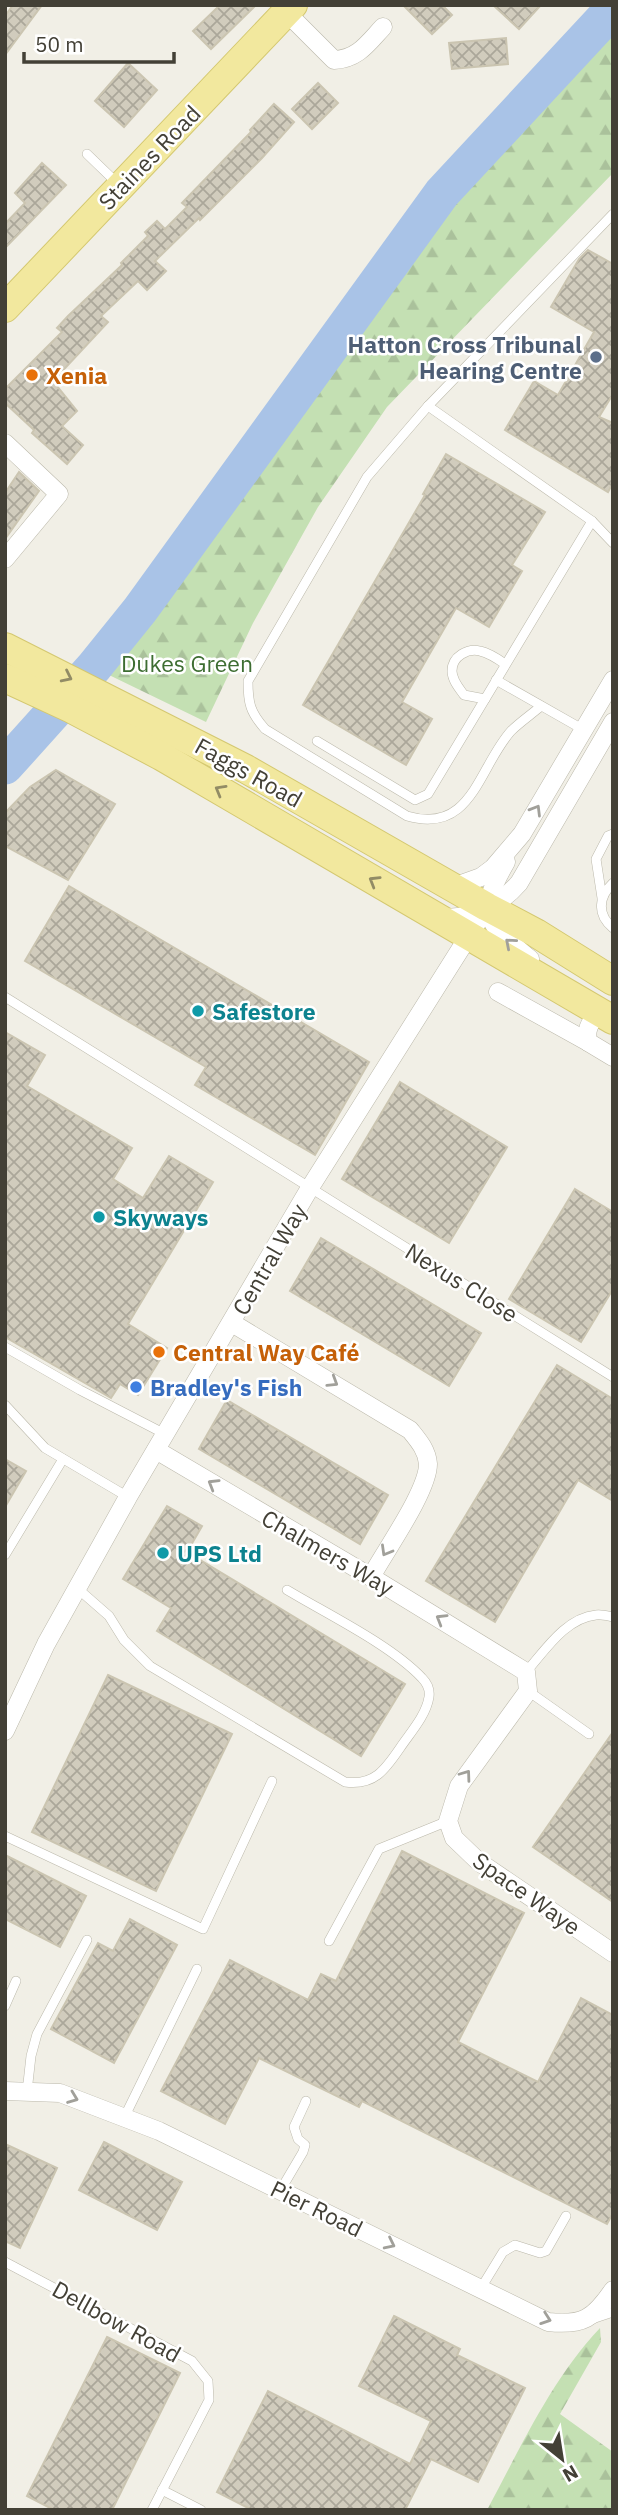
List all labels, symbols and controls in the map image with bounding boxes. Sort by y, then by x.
scale bar [24,21,175,65]
text: 50 m [35,30,84,58]
street label: Staines Road [91,98,207,216]
place label: Hatton Cross Tribunal Hearing Centre [348,329,582,385]
marker: Hatton Cross Tribunal Hearing Centre [588,349,604,365]
place label: Xenia [46,360,107,390]
marker: Xenia [24,367,40,383]
park label: Dukes Green [121,648,253,678]
one-way arrow [60,669,72,683]
street label: Faggs Road [190,730,308,814]
one-way arrow [214,785,227,798]
one-way arrow [527,805,540,818]
one-way arrow [369,876,382,889]
one-way arrow [506,939,519,951]
place label: Safestore [212,996,316,1026]
marker: Safestore [190,1003,206,1019]
street label: Central Way [225,1197,313,1320]
place label: Skyways [113,1202,208,1232]
marker: Skyways [91,1209,107,1225]
street label: Nexus Close [400,1236,524,1328]
place label: Central Way Café [173,1337,359,1367]
marker: Central Way Café [151,1344,167,1360]
place label: Bradley's Fish [150,1372,302,1402]
one-way arrow [325,1374,338,1387]
marker: Bradley's Fish [128,1379,144,1395]
one-way arrow [208,1480,221,1493]
street label: Chalmers Way [257,1502,400,1602]
place label: UPS Ltd [177,1538,262,1568]
one-way arrow [381,1543,394,1556]
marker: UPS Ltd [155,1545,171,1561]
one-way arrow [435,1614,448,1627]
one-way arrow [458,1770,470,1783]
street label: Space Waye [467,1845,587,1941]
one-way arrow [66,2090,78,2104]
street label: Pier Road [266,2173,368,2243]
one-way arrow [383,2236,395,2250]
street label: Dellbow Road [47,2273,187,2369]
one-way arrow [540,2311,552,2325]
north arrow [527,2424,597,2494]
text: N [559,2460,582,2488]

